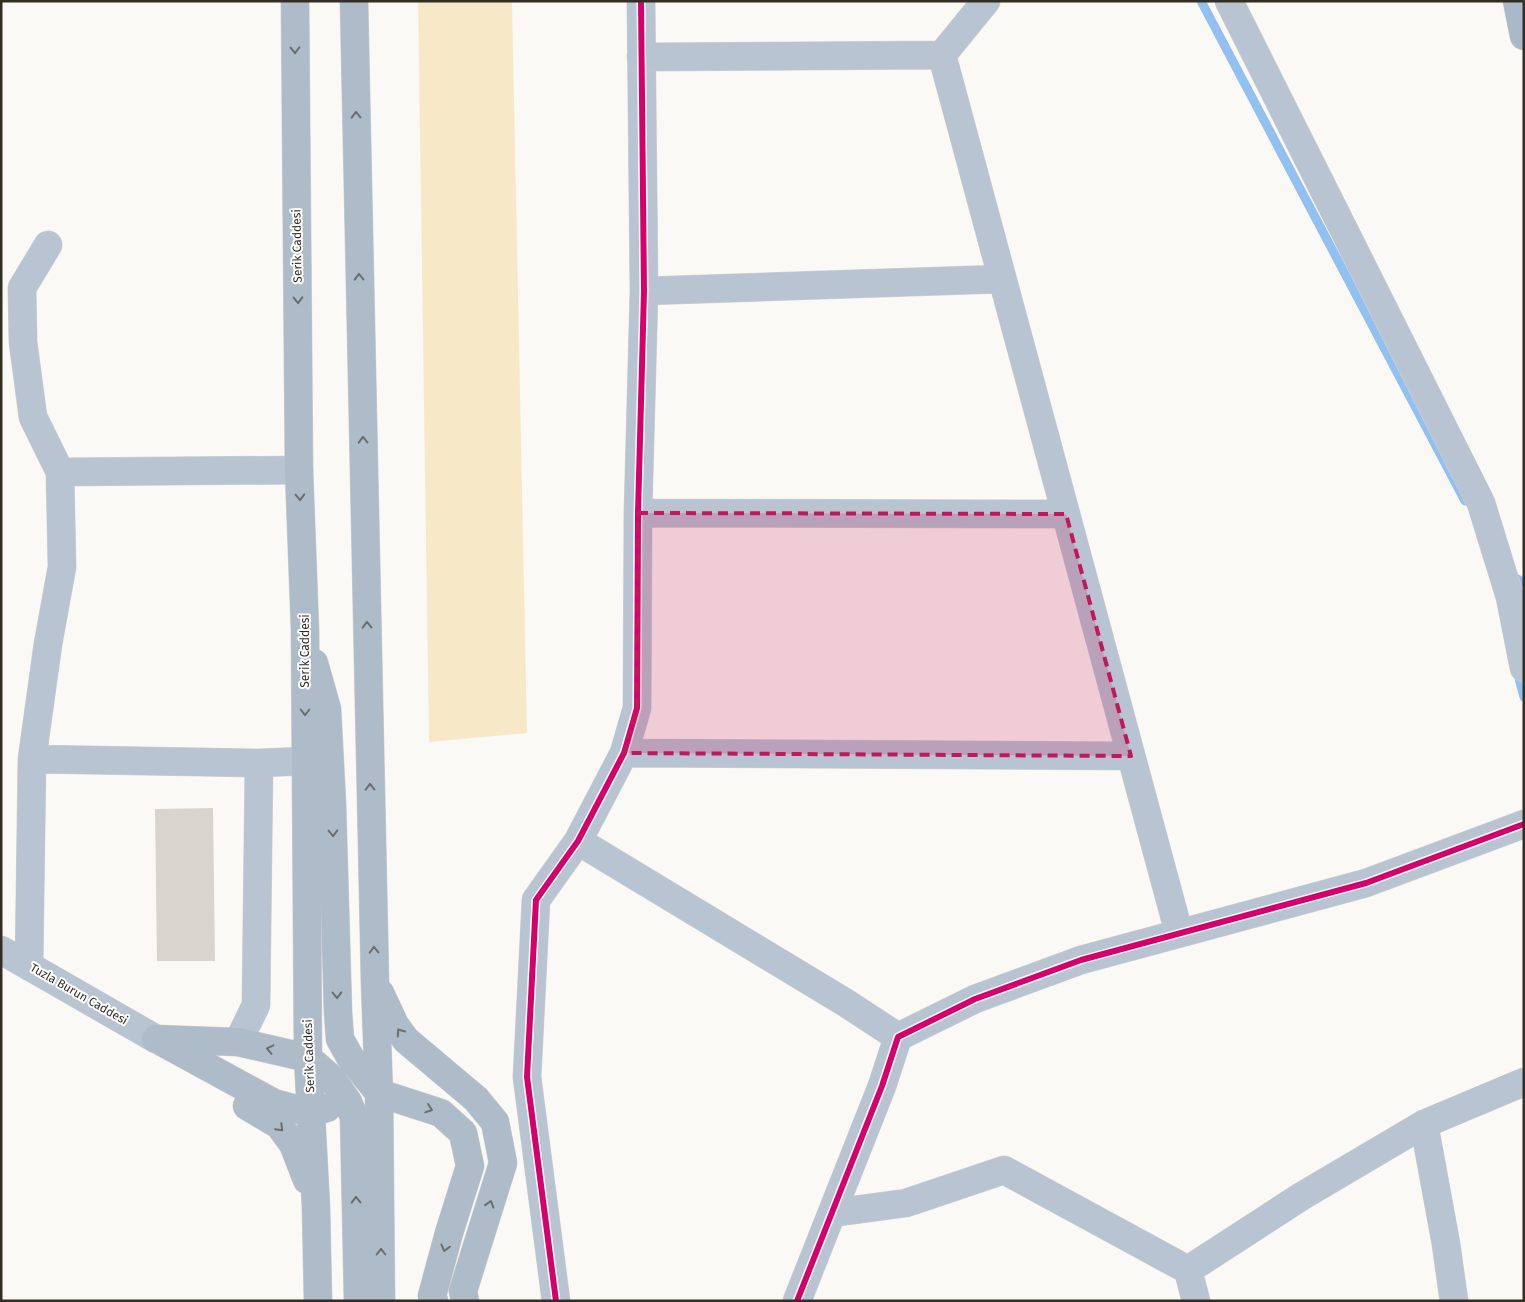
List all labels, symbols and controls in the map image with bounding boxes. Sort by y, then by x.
one-way arrow [290,46,300,54]
one-way arrow [351,111,361,118]
street label: Serik Caddesi [289,209,305,283]
one-way arrow [354,273,365,281]
one-way arrow [293,296,303,304]
one-way arrow [358,436,368,444]
one-way arrow [295,494,306,502]
street label: Serik Caddesi [298,614,312,688]
one-way arrow [362,620,372,628]
one-way arrow [300,709,310,717]
one-way arrow [365,783,376,791]
one-way arrow [328,829,339,837]
one-way arrow [369,945,379,953]
street label: Tuzla Burun Caddesi [28,960,130,1028]
one-way arrow [332,992,342,1000]
street label: Serik Caddesi [301,1019,317,1093]
one-way arrow [397,1028,406,1038]
one-way arrow [265,1045,274,1055]
one-way arrow [424,1103,433,1113]
one-way arrow [274,1122,283,1131]
one-way arrow [351,1195,361,1203]
one-way arrow [485,1200,495,1208]
one-way arrow [440,1244,451,1253]
one-way arrow [376,1248,386,1256]

